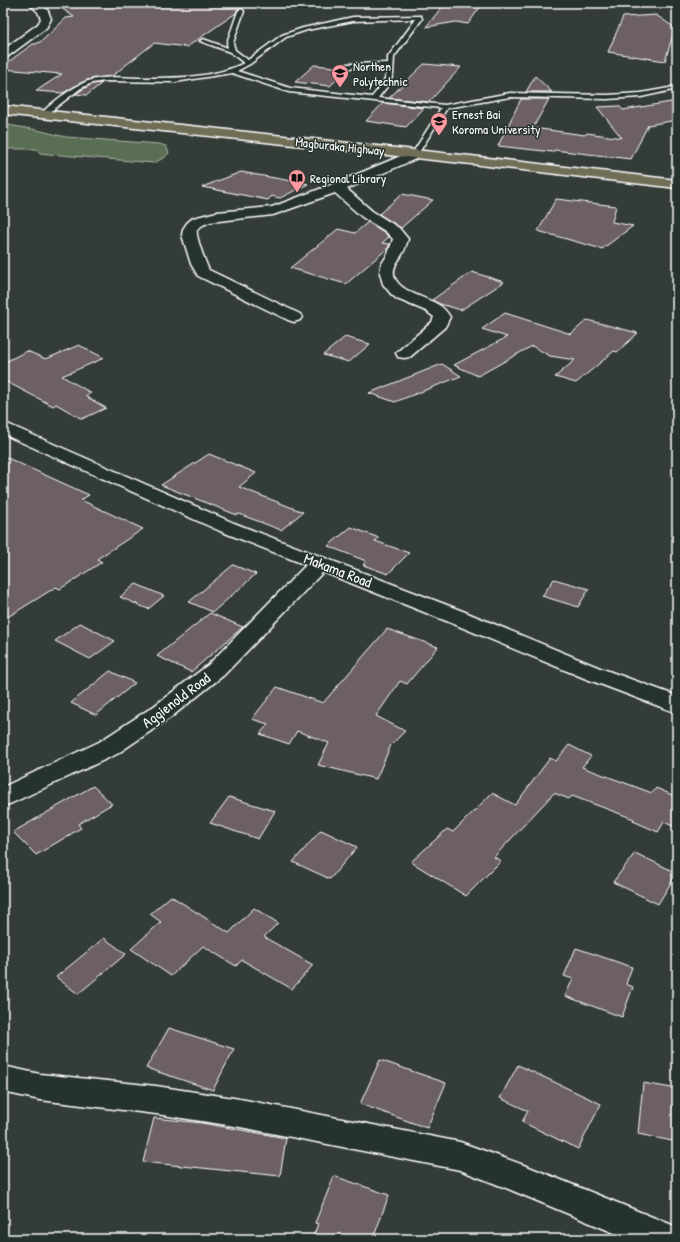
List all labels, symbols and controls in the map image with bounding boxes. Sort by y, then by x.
place label: Northen Polytechnic [353,57,407,90]
school or university icon: Northen Polytechnic [330,63,350,88]
place label: Ernest Bai Koroma University [452,105,541,138]
school or university icon: Ernest Bai Koroma University [429,111,449,136]
street label: Magburaka Highway [295,132,386,160]
library icon: Regional Library [287,168,307,193]
place label: Regional Library [310,169,387,187]
street label: Makama Road [301,547,375,593]
street label: Aggienold Road [137,667,215,733]

